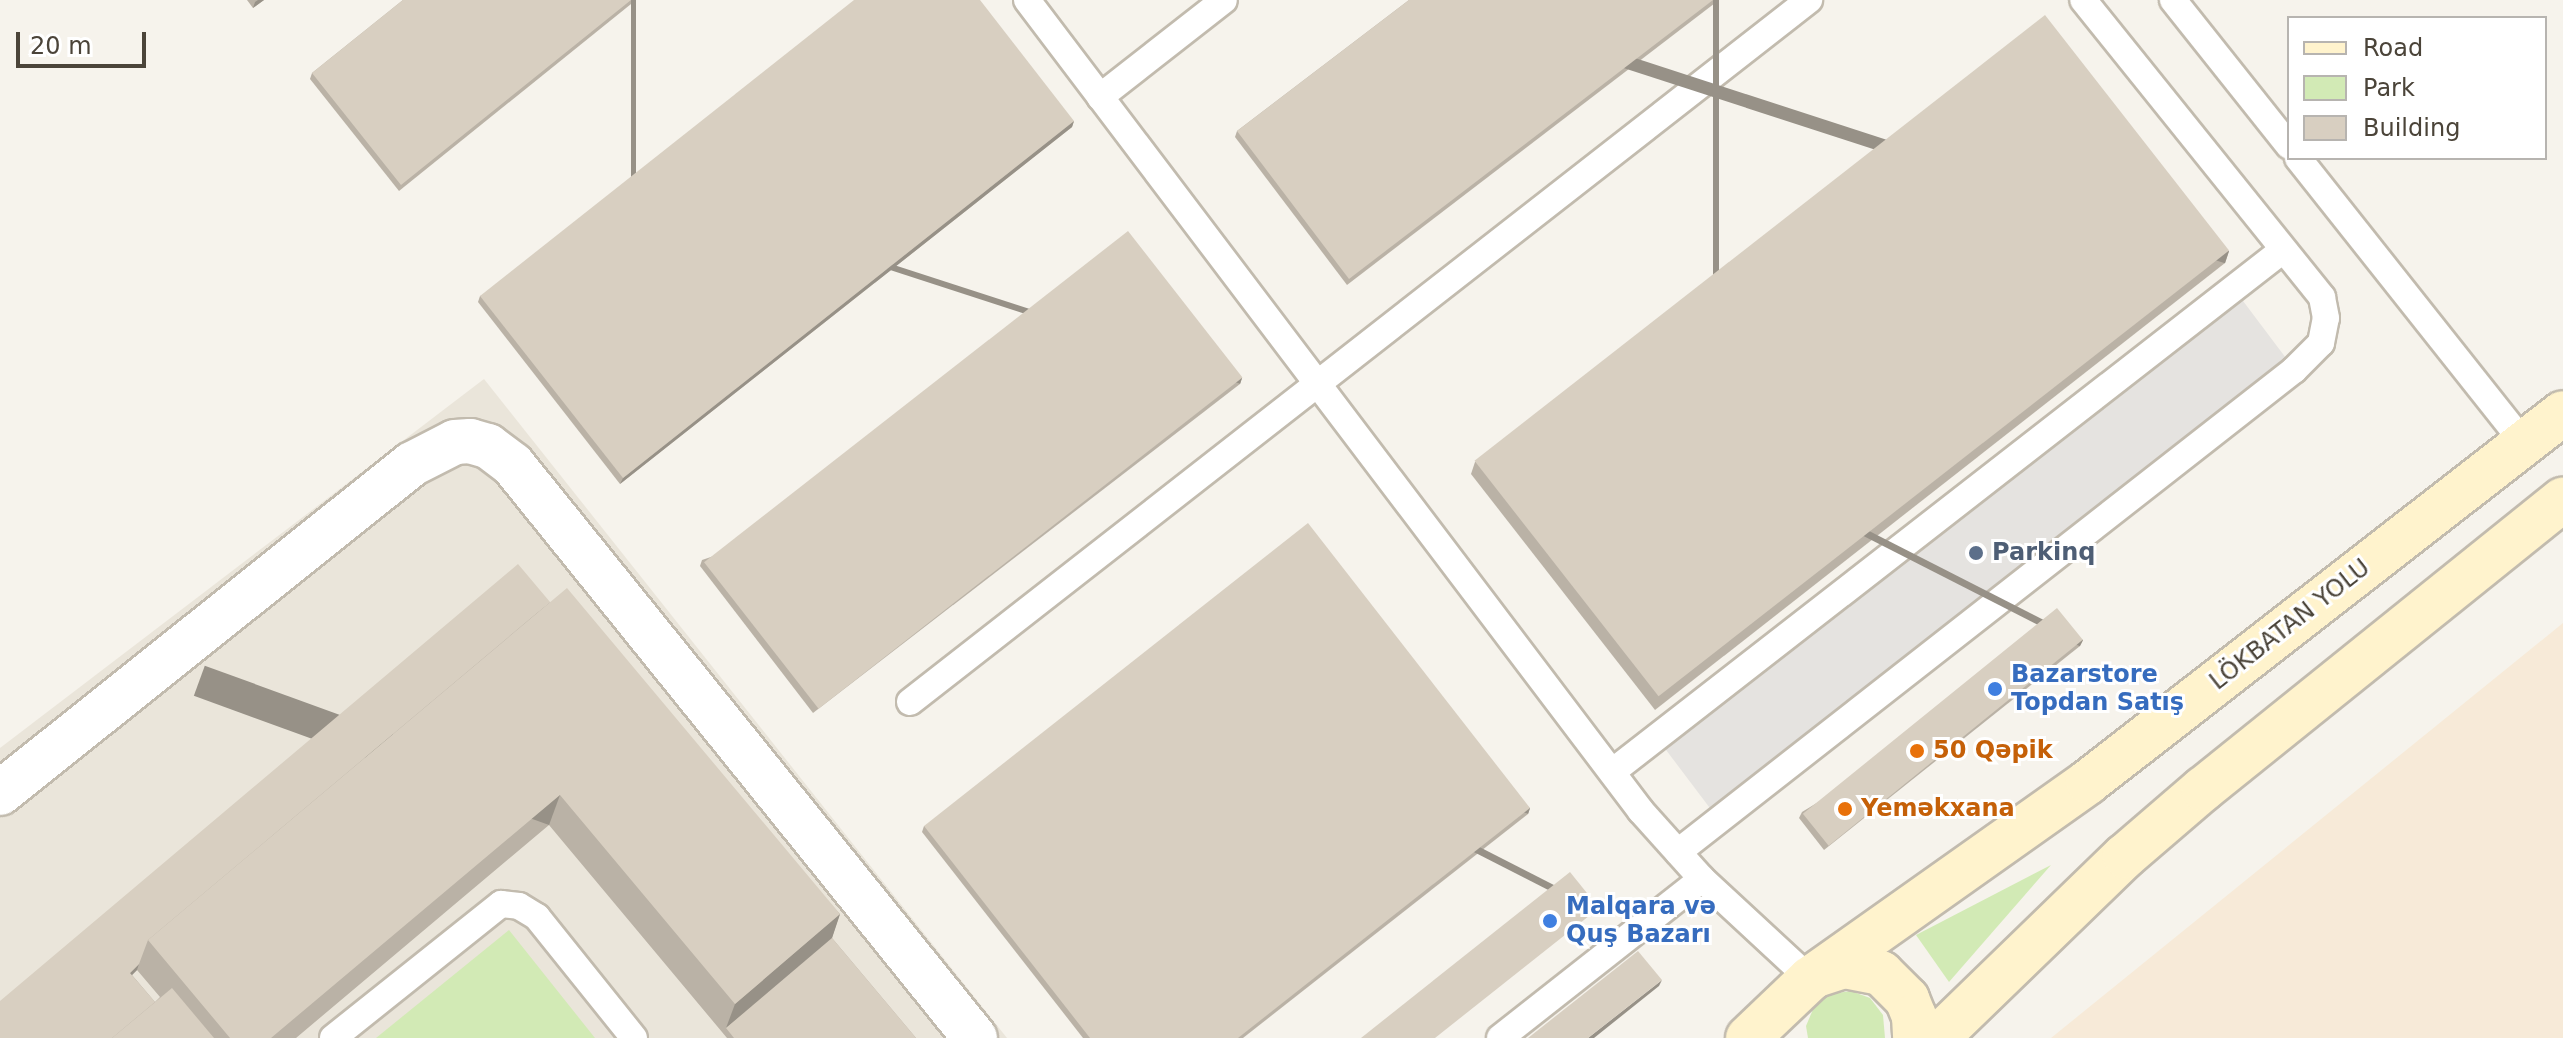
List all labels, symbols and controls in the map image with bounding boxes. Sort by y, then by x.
scale bar [20,16,150,66]
legend [2287,16,2547,160]
text: 20 m [30,32,92,60]
text: Road [2363,34,2423,62]
text: Park [2363,74,2415,102]
text: Building [2363,114,2460,142]
place label: Parkinq [1992,539,2095,567]
marker: Parkinq [1967,544,1985,562]
street label: LÖKBATAN YOLU [2204,554,2376,696]
place label: Bazarstore Topdan Satış [2011,661,2184,717]
marker: Bazarstore Topdan Satış [1986,680,2004,698]
place label: 50 Qəpik [1933,737,2053,765]
marker: 50 Qəpik [1908,742,1926,760]
place label: Yeməkxana [1861,795,2015,823]
marker: Yeməkxana [1836,800,1854,818]
place label: Malqara və Quş Bazarı [1566,893,1716,949]
marker: Malqara və Quş Bazarı [1541,912,1559,930]

